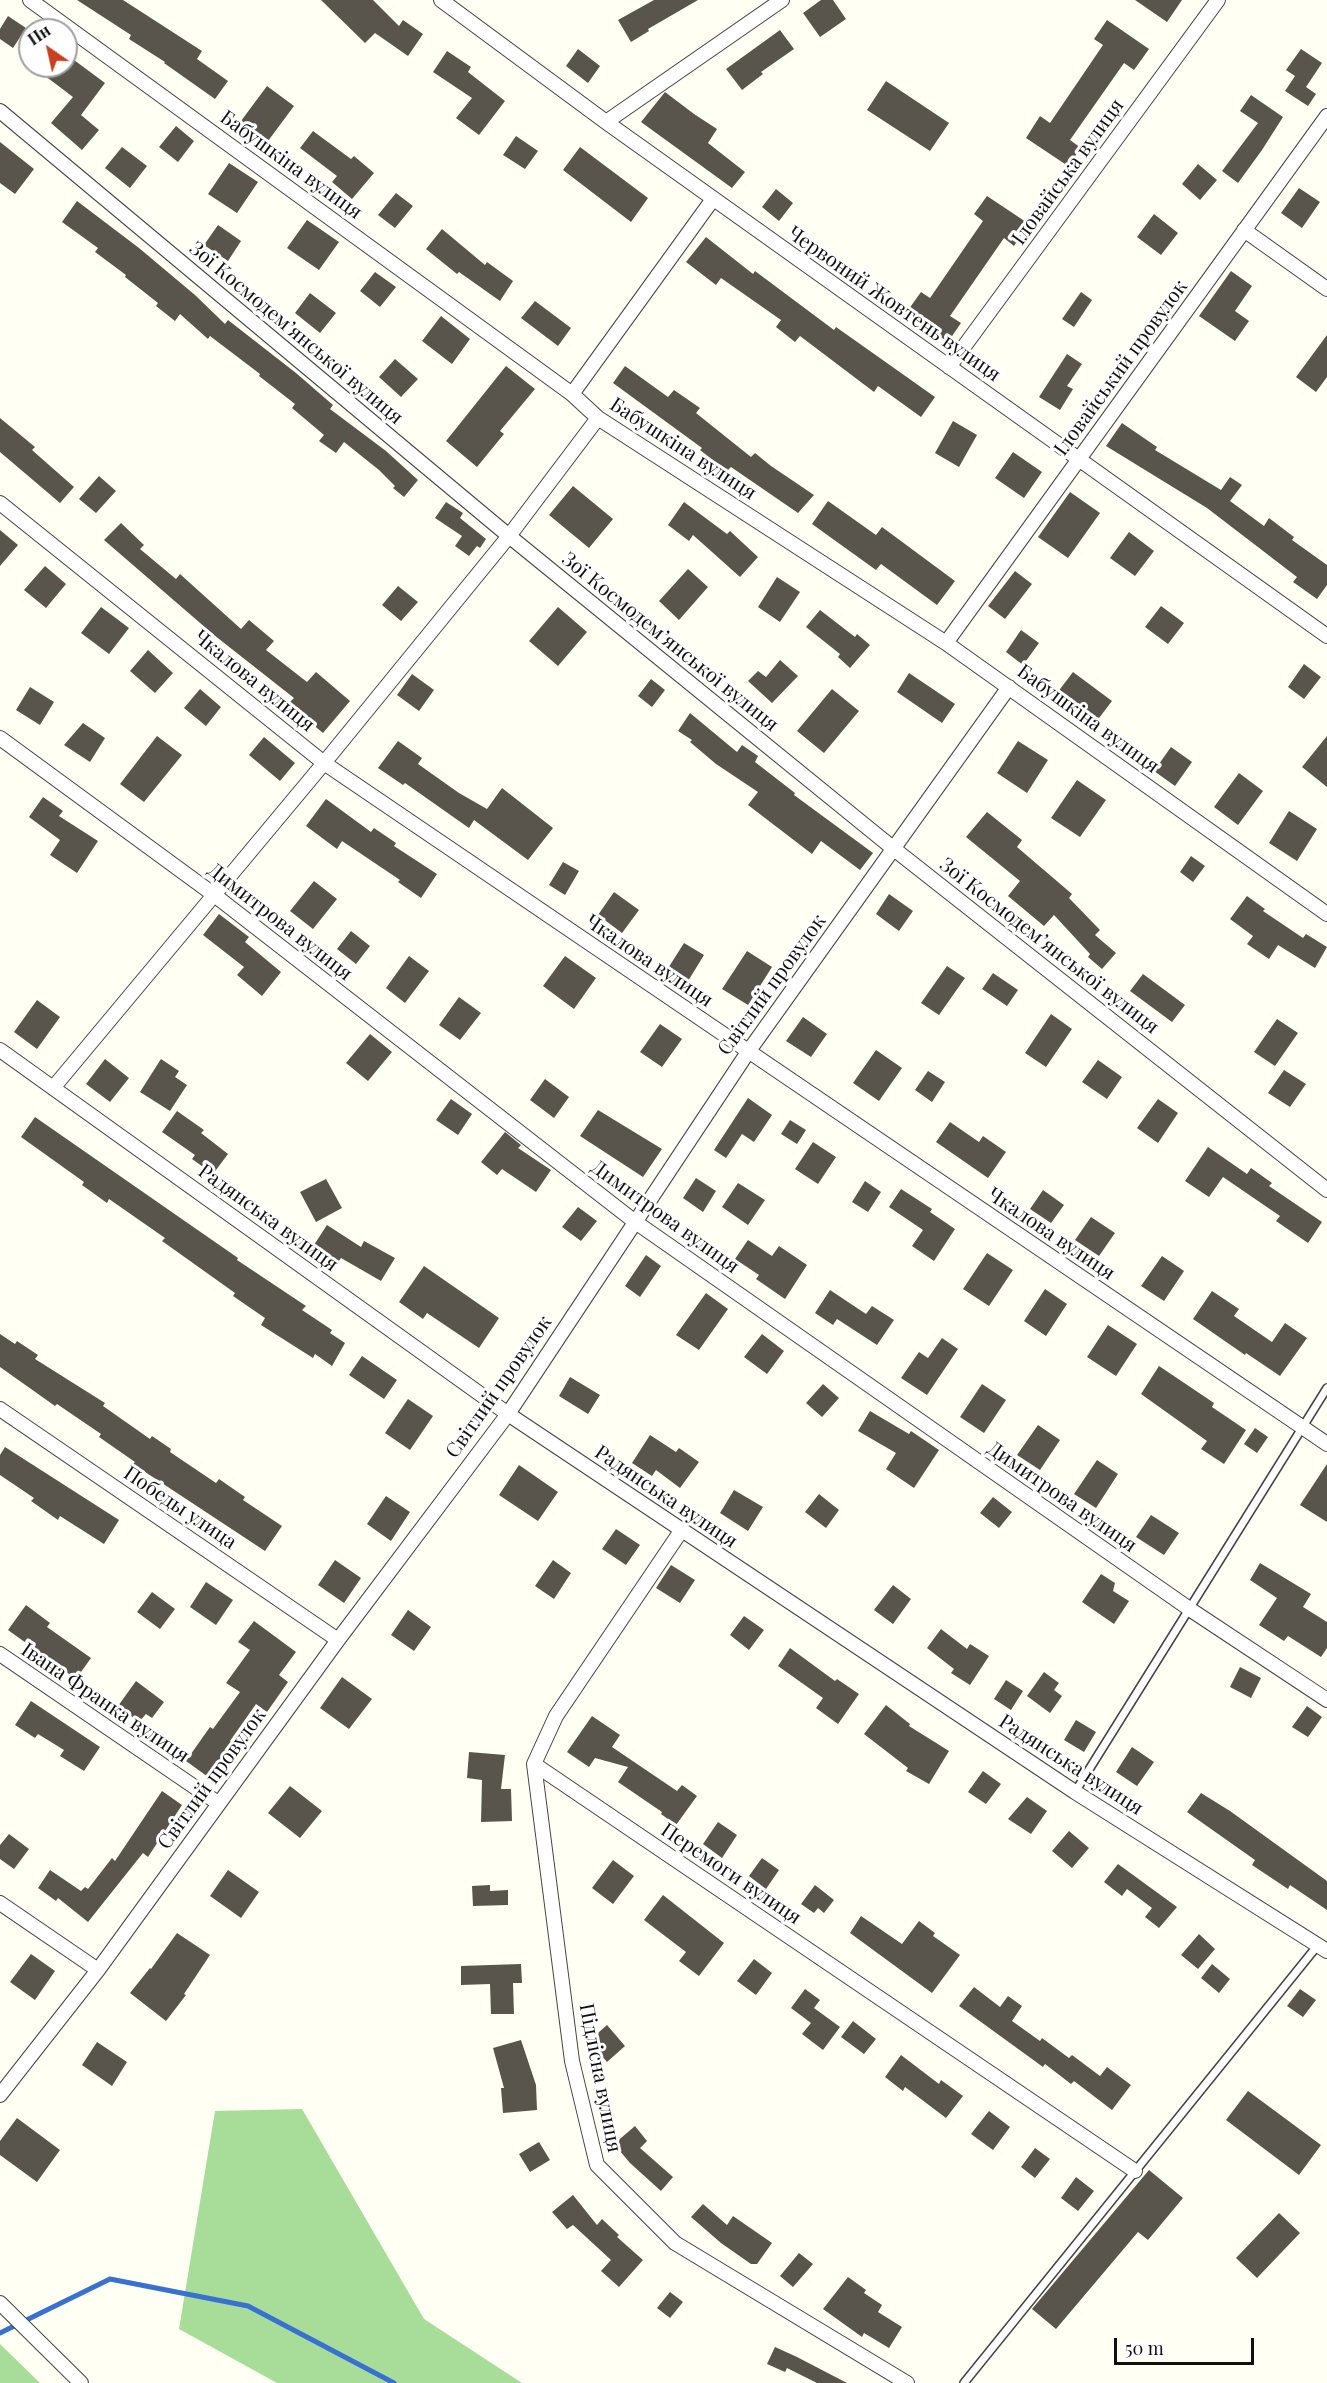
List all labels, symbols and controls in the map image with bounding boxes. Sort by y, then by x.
north arrow [18,18,78,78]
text: Пн [23,19,54,49]
street label: Іловайська вулиця [1007,94,1129,250]
street label: Бабушкіна вулиця [215,106,367,224]
street label: Червоний Жовтень вулиця [783,221,1005,387]
street label: Зої Космодем’янської вулиця [184,237,408,429]
street label: Іловайський провулок [1049,276,1193,460]
street label: Бабушкіна вулиця [605,393,761,505]
street label: Зої Космодем’янської вулиця [557,547,783,737]
street label: Чкалова вулиця [189,625,319,737]
street label: Бабушкіна вулиця [1012,660,1164,778]
street label: Зої Космодем’янської вулиця [935,853,1163,1039]
street label: Димитрова вулиця [203,858,357,986]
street label: Чкалова вулиця [581,910,717,1012]
street label: Світлий провулок [713,910,831,1060]
street label: Димитрова вулиця [586,1155,744,1279]
street label: Радянська вулиця [193,1159,343,1277]
street label: Чкалова вулиця [983,1183,1119,1285]
street label: Світлий провулок [441,1311,557,1463]
street label: Димитрова вулиця [983,1436,1141,1558]
street label: Радянська вулиця [590,1440,742,1554]
street label: Победы улица [119,1461,241,1555]
street label: Івана Франка вулиця [16,1638,194,1768]
street label: Світлий провулок [153,1704,271,1854]
street label: Радянська вулиця [994,1709,1148,1821]
street label: Перемоги вулиця [656,1818,806,1930]
street label: Підлісна вулиця [574,2002,626,2154]
scale bar [1117,2326,1256,2364]
text: 50 m [1125,2336,1164,2360]

